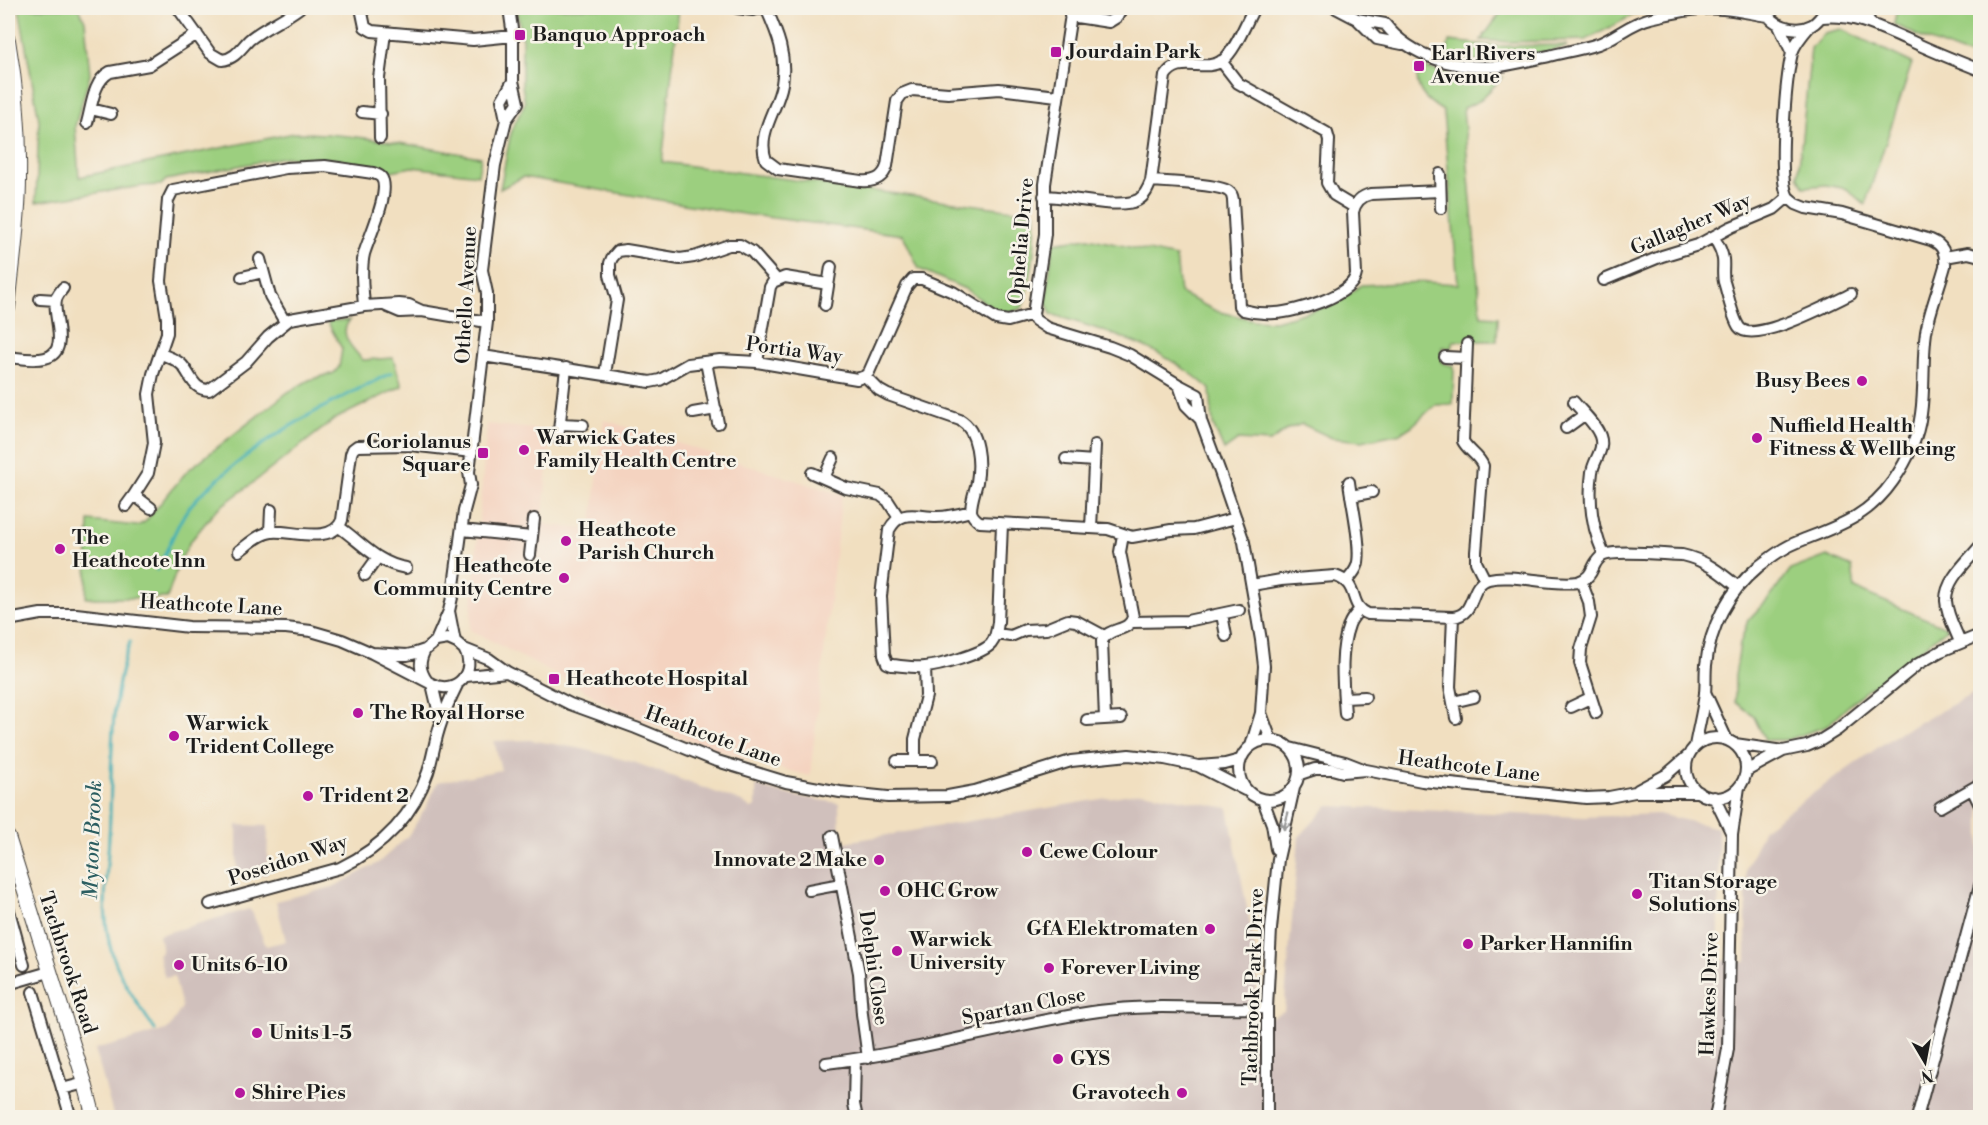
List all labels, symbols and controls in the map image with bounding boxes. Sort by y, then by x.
place label: Banquo Approach [532,23,706,48]
marker: Banquo Approach [513,28,527,42]
place label: Jourdain Park [1065,40,1202,65]
place label: Earl Rivers Avenue [1430,42,1535,90]
marker: Jourdain Park [1049,45,1063,59]
marker: Earl Rivers Avenue [1412,59,1426,73]
street label: Ophelia Drive [1004,177,1040,305]
street label: Gallagher Way [1627,188,1755,262]
street label: Othello Avenue [451,225,483,365]
street label: Portia Way [744,332,844,370]
place label: Busy Bees [1755,369,1850,394]
marker: Busy Bees [1855,374,1869,388]
place label: Nuffield Health Fitness & Wellbeing [1769,414,1956,462]
place label: Warwick Gates Family Health Centre [535,426,737,474]
place label: Coriolanus Square [366,430,471,478]
marker: Nuffield Health Fitness & Wellbeing [1750,431,1764,445]
marker: Warwick Gates Family Health Centre [517,443,531,457]
marker: Coriolanus Square [476,446,490,460]
place label: Heathcote Parish Church [578,518,715,566]
place label: The Heathcote Inn [72,526,206,574]
marker: Heathcote Parish Church [559,534,573,548]
marker: The Heathcote Inn [53,542,67,556]
place label: Heathcote Community Centre [373,554,552,602]
marker: Heathcote Community Centre [557,571,571,585]
street label: Heathcote Lane [139,590,283,622]
place label: Heathcote Hospital [566,667,749,692]
marker: Heathcote Hospital [547,672,561,686]
place label: The Royal Horse [370,701,525,726]
street label: Heathcote Lane [641,701,785,773]
marker: The Royal Horse [351,706,365,720]
place label: Warwick Trident College [185,712,334,760]
marker: Warwick Trident College [167,729,181,743]
street label: Heathcote Lane [1396,746,1542,788]
water label: Myton Brook [78,780,108,900]
place label: Trident 2 [320,784,409,809]
marker: Trident 2 [301,789,315,803]
one-way arrow [1280,811,1292,830]
street label: Poseidon Way [225,830,351,892]
place label: Cewe Colour [1039,840,1158,865]
marker: Cewe Colour [1020,845,1034,859]
place label: Innovate 2 Make [714,848,867,873]
marker: Innovate 2 Make [872,853,886,867]
place label: Titan Storage Solutions [1649,870,1778,918]
place label: OHC Grow [897,879,1000,904]
marker: OHC Grow [878,884,892,898]
street label: Tachbrook Park Drive [1238,887,1270,1087]
marker: Titan Storage Solutions [1630,887,1644,901]
street label: Tachbrook Road [32,889,102,1038]
street label: Delphi Close [853,909,893,1027]
place label: GfA Elektromaten [1026,917,1199,942]
marker: GfA Elektromaten [1203,922,1217,936]
place label: Warwick University [908,928,1007,976]
place label: Parker Hannifin [1480,932,1633,957]
street label: Hawkes Drive [1695,932,1725,1056]
marker: Parker Hannifin [1461,937,1475,951]
marker: Warwick University [890,944,904,958]
place label: Units 6-10 [191,953,288,978]
place label: Forever Living [1061,956,1200,981]
marker: Units 6-10 [172,958,186,972]
marker: Forever Living [1042,961,1056,975]
street label: Spartan Close [960,983,1088,1031]
place label: Units 1-5 [269,1021,352,1046]
marker: Units 1-5 [250,1026,264,1040]
north arrow [1895,1032,1955,1092]
place label: GYS [1070,1047,1110,1072]
marker: GYS [1051,1052,1065,1066]
text: N [1919,1065,1935,1087]
place label: Shire Pies [252,1081,346,1106]
place label: Gravotech [1072,1081,1171,1106]
marker: Shire Pies [233,1086,247,1100]
marker: Gravotech [1175,1086,1189,1100]

